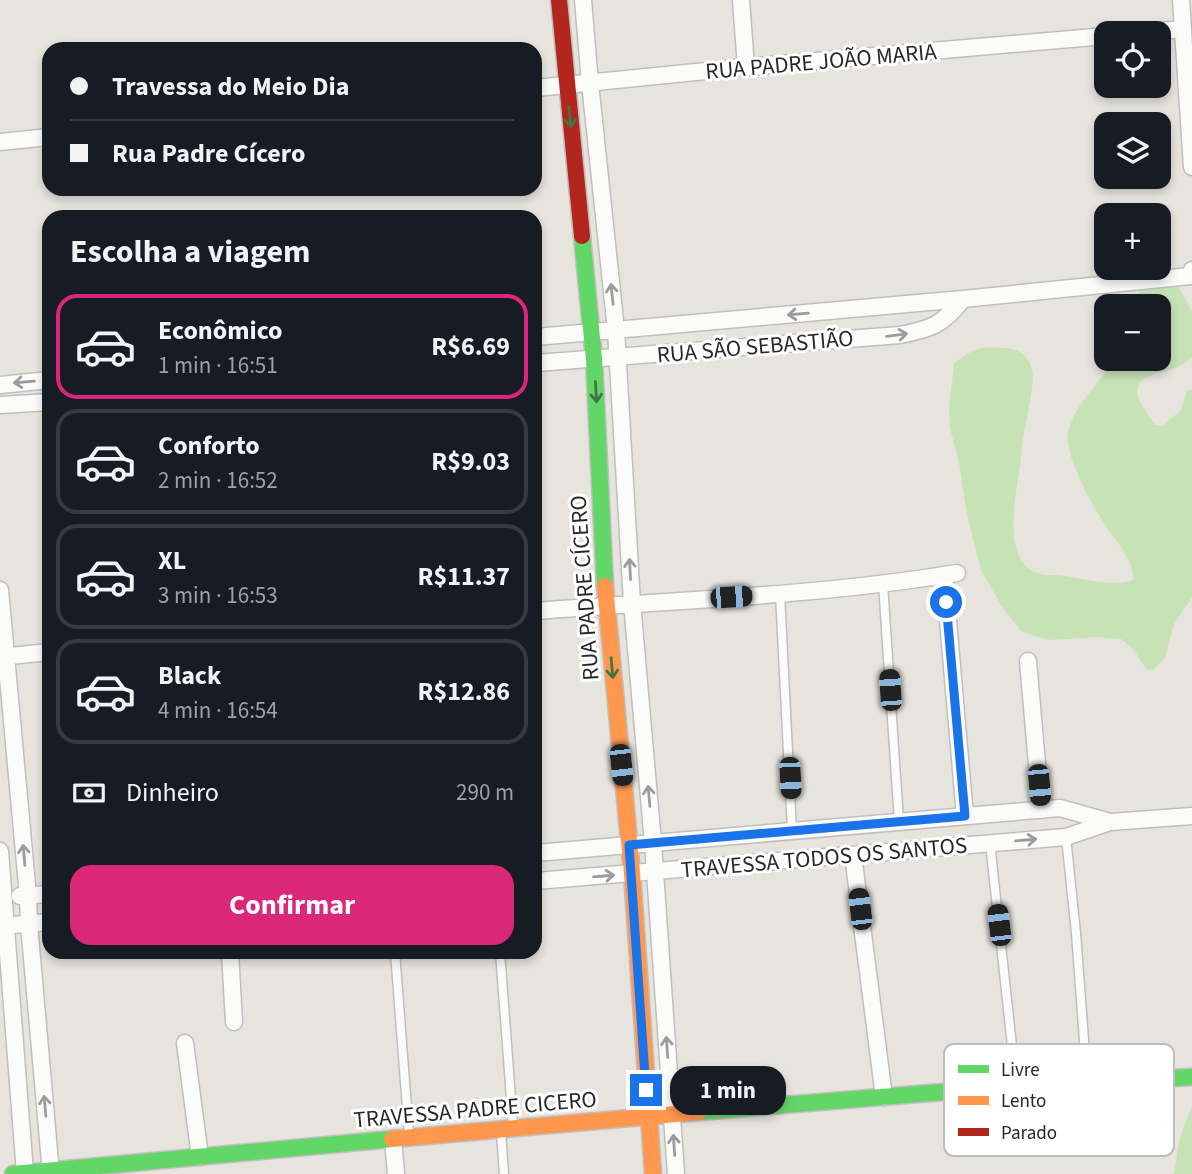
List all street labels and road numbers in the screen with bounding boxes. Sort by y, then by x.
street label: RUA PADRE JOÃO MARIA [704,35,939,88]
street label: RUA SÃO SEBASTIÃO [655,321,855,372]
street label: RUA PADRE CÍCERO [562,494,607,682]
street label: TRAVESSA TODOS OS SANTOS [679,829,969,886]
street label: TRAVESSA PADRE CICERO [352,1082,598,1137]

